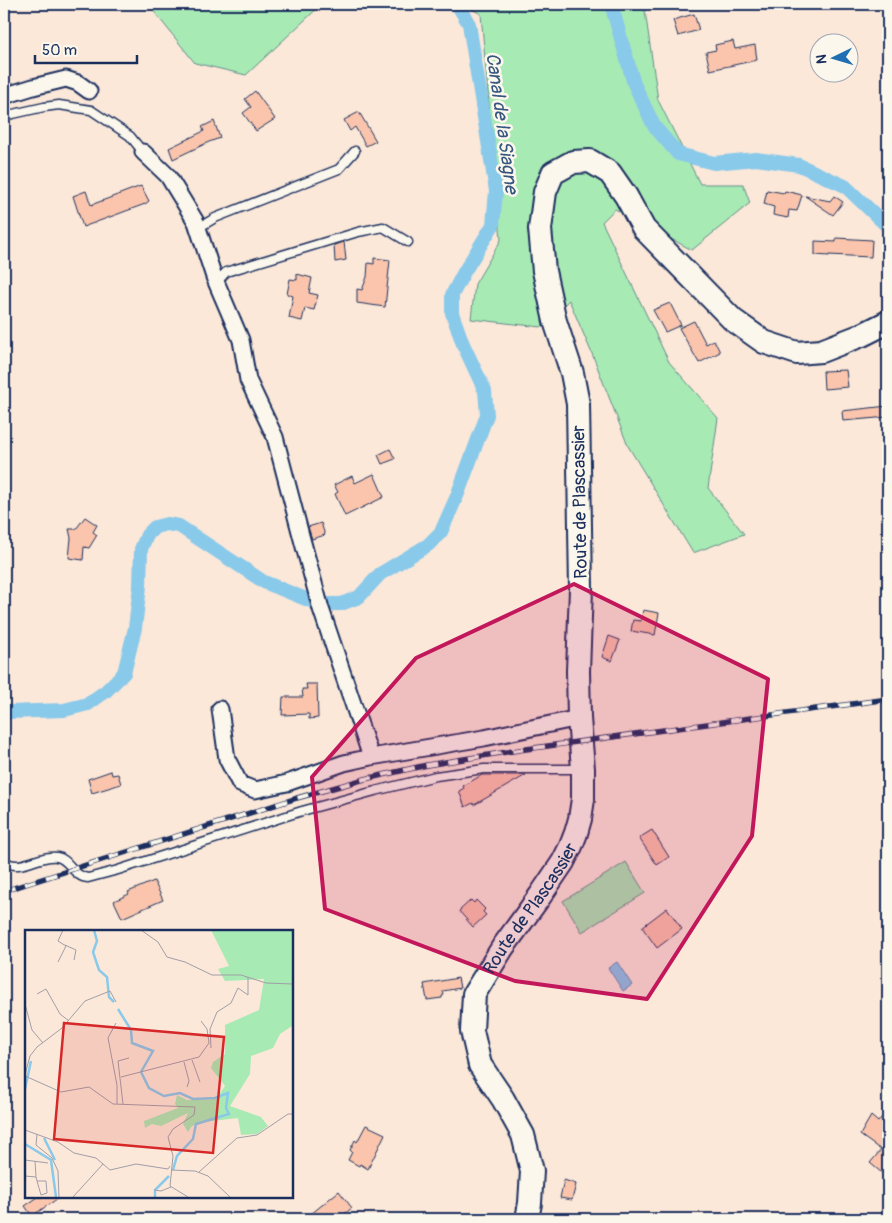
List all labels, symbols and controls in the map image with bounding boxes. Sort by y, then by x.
scale bar [35,32,138,64]
north arrow [810,32,860,82]
text: 50 m [42,41,77,60]
water label: Canal de la Siagne [480,51,524,196]
text: N [813,54,830,65]
street label: Route de Plascassier [567,424,593,579]
street label: Route de Plascassier [478,839,582,978]
inset map [25,930,292,1198]

